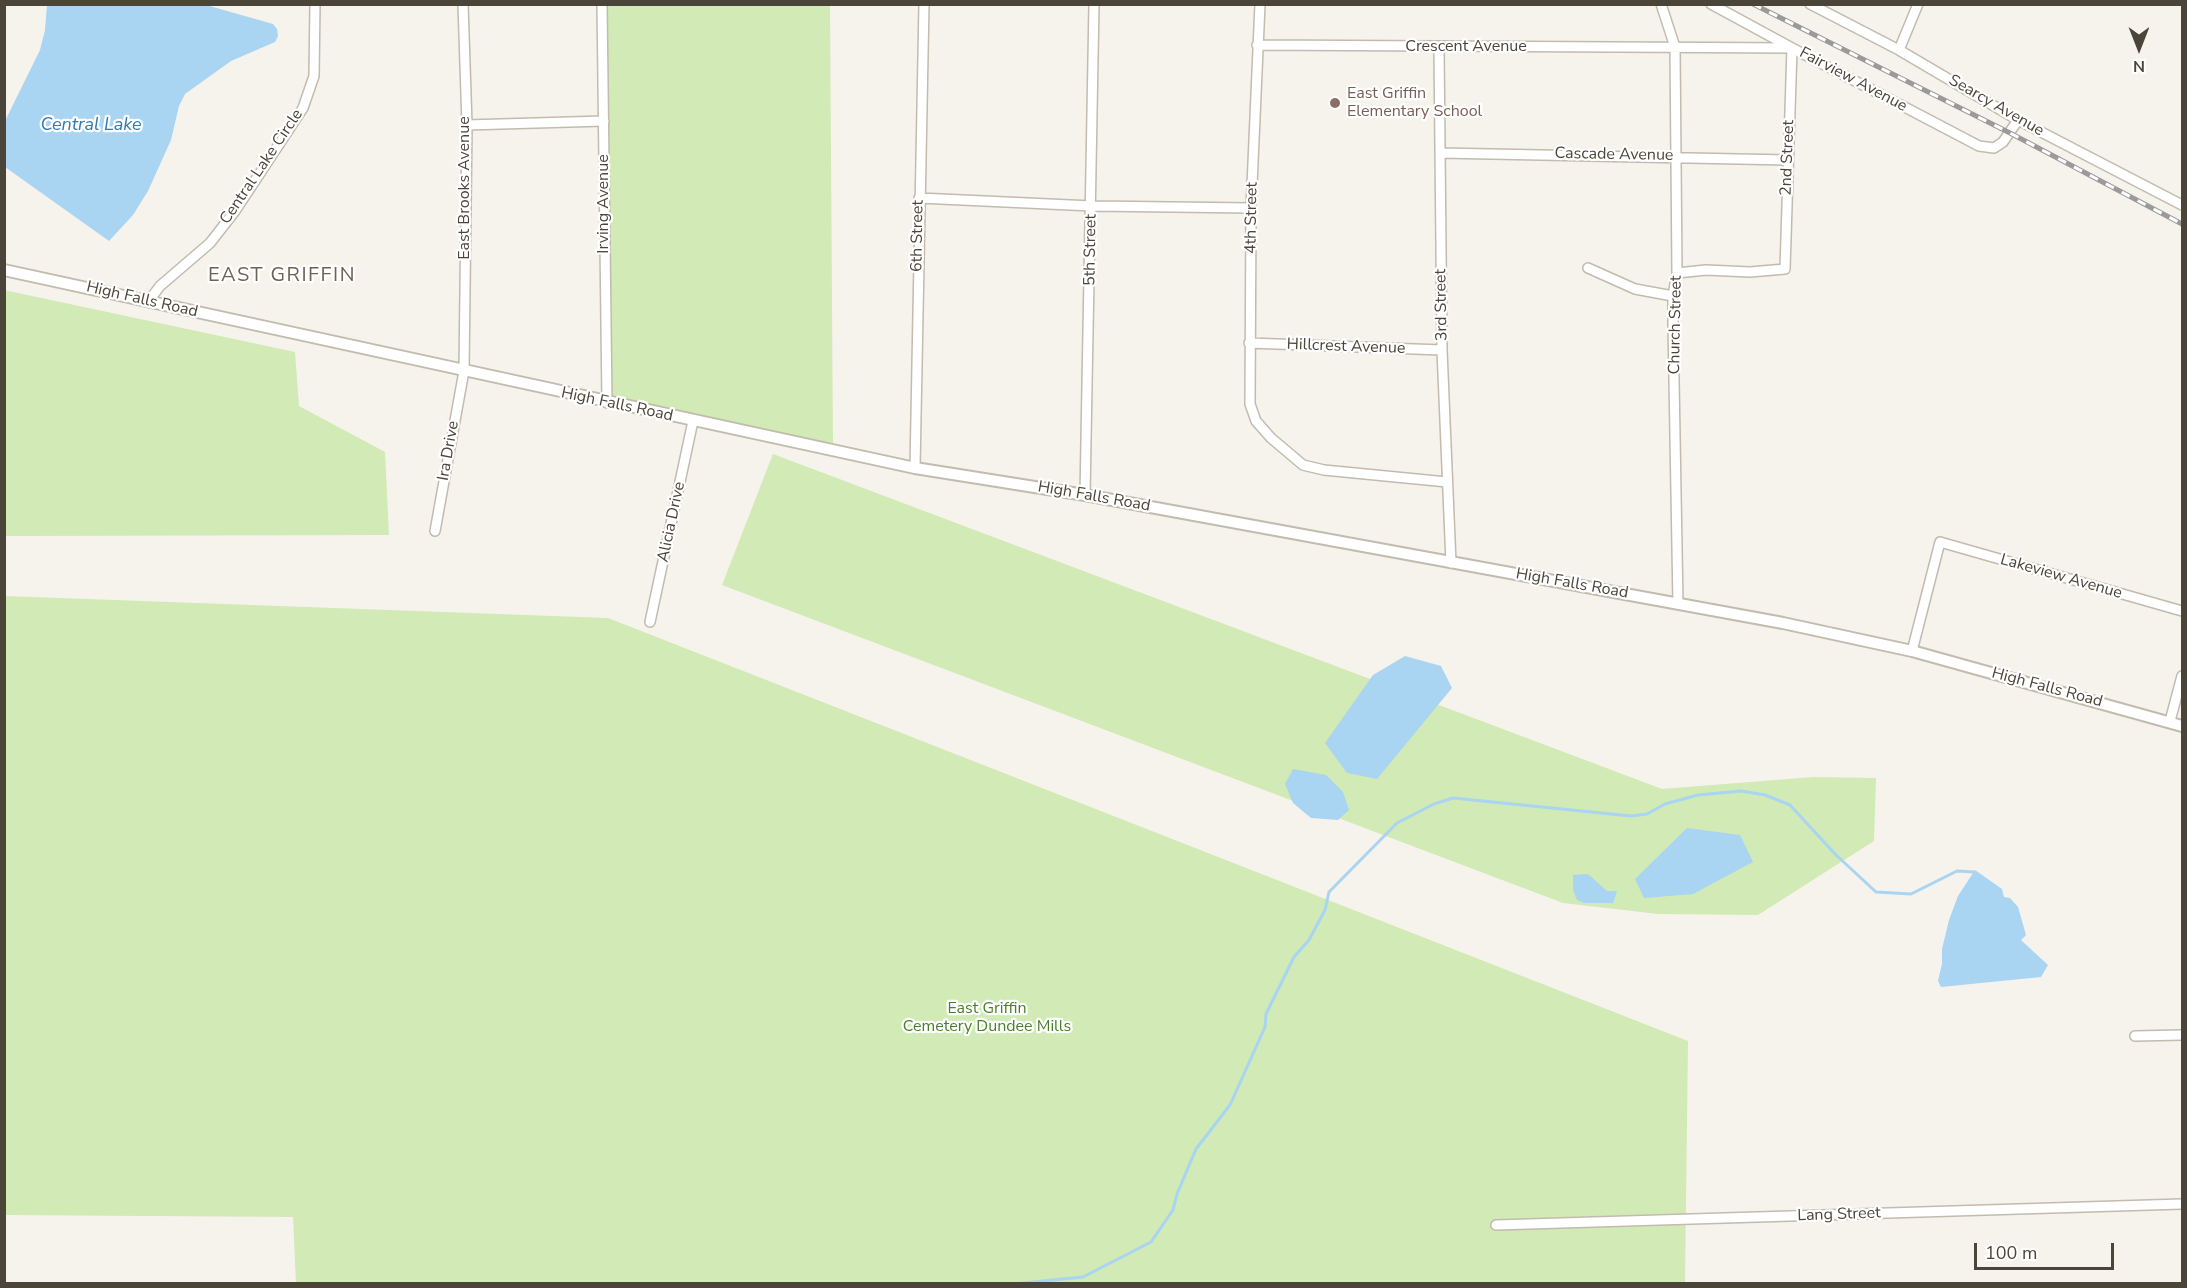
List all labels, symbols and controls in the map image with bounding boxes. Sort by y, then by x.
north arrow [2109,18,2169,78]
street label: Crescent Avenue [1405,37,1527,57]
street label: Fairview Avenue [1796,44,1910,116]
text: N [2133,55,2145,77]
street label: Searcy Avenue [1945,71,2047,141]
place label: East Griffin Elementary School [1347,84,1482,122]
marker: East Griffin Elementary School [1328,96,1342,110]
street label: Central Lake Circle [216,106,308,228]
water label: Central Lake [40,115,142,137]
street label: East Brooks Avenue [455,116,475,260]
street label: 2nd Street [1777,120,1799,196]
street label: Cascade Avenue [1554,144,1674,166]
street label: Irving Avenue [594,154,614,254]
street label: 4th Street [1242,182,1262,254]
street label: 6th Street [908,200,928,272]
street label: 5th Street [1081,214,1101,286]
district label: EAST GRIFFIN [208,264,356,288]
street label: 3rd Street [1432,269,1452,341]
street label: Church Street [1666,275,1686,375]
street label: High Falls Road [84,278,200,322]
street label: Hillcrest Avenue [1286,335,1406,359]
street label: High Falls Road [559,384,675,426]
street label: Ira Drive [434,420,464,482]
street label: High Falls Road [1036,478,1152,516]
street label: Alicia Drive [654,480,690,564]
street label: Lakeview Avenue [1998,550,2124,604]
street label: High Falls Road [1514,565,1630,603]
street label: High Falls Road [1990,664,2104,712]
park label: East Griffin Cemetery Dundee Mills [903,999,1071,1037]
street label: Lang Street [1797,1204,1881,1226]
scale bar [1977,1231,2116,1269]
text: 100 m [1985,1241,2037,1265]

